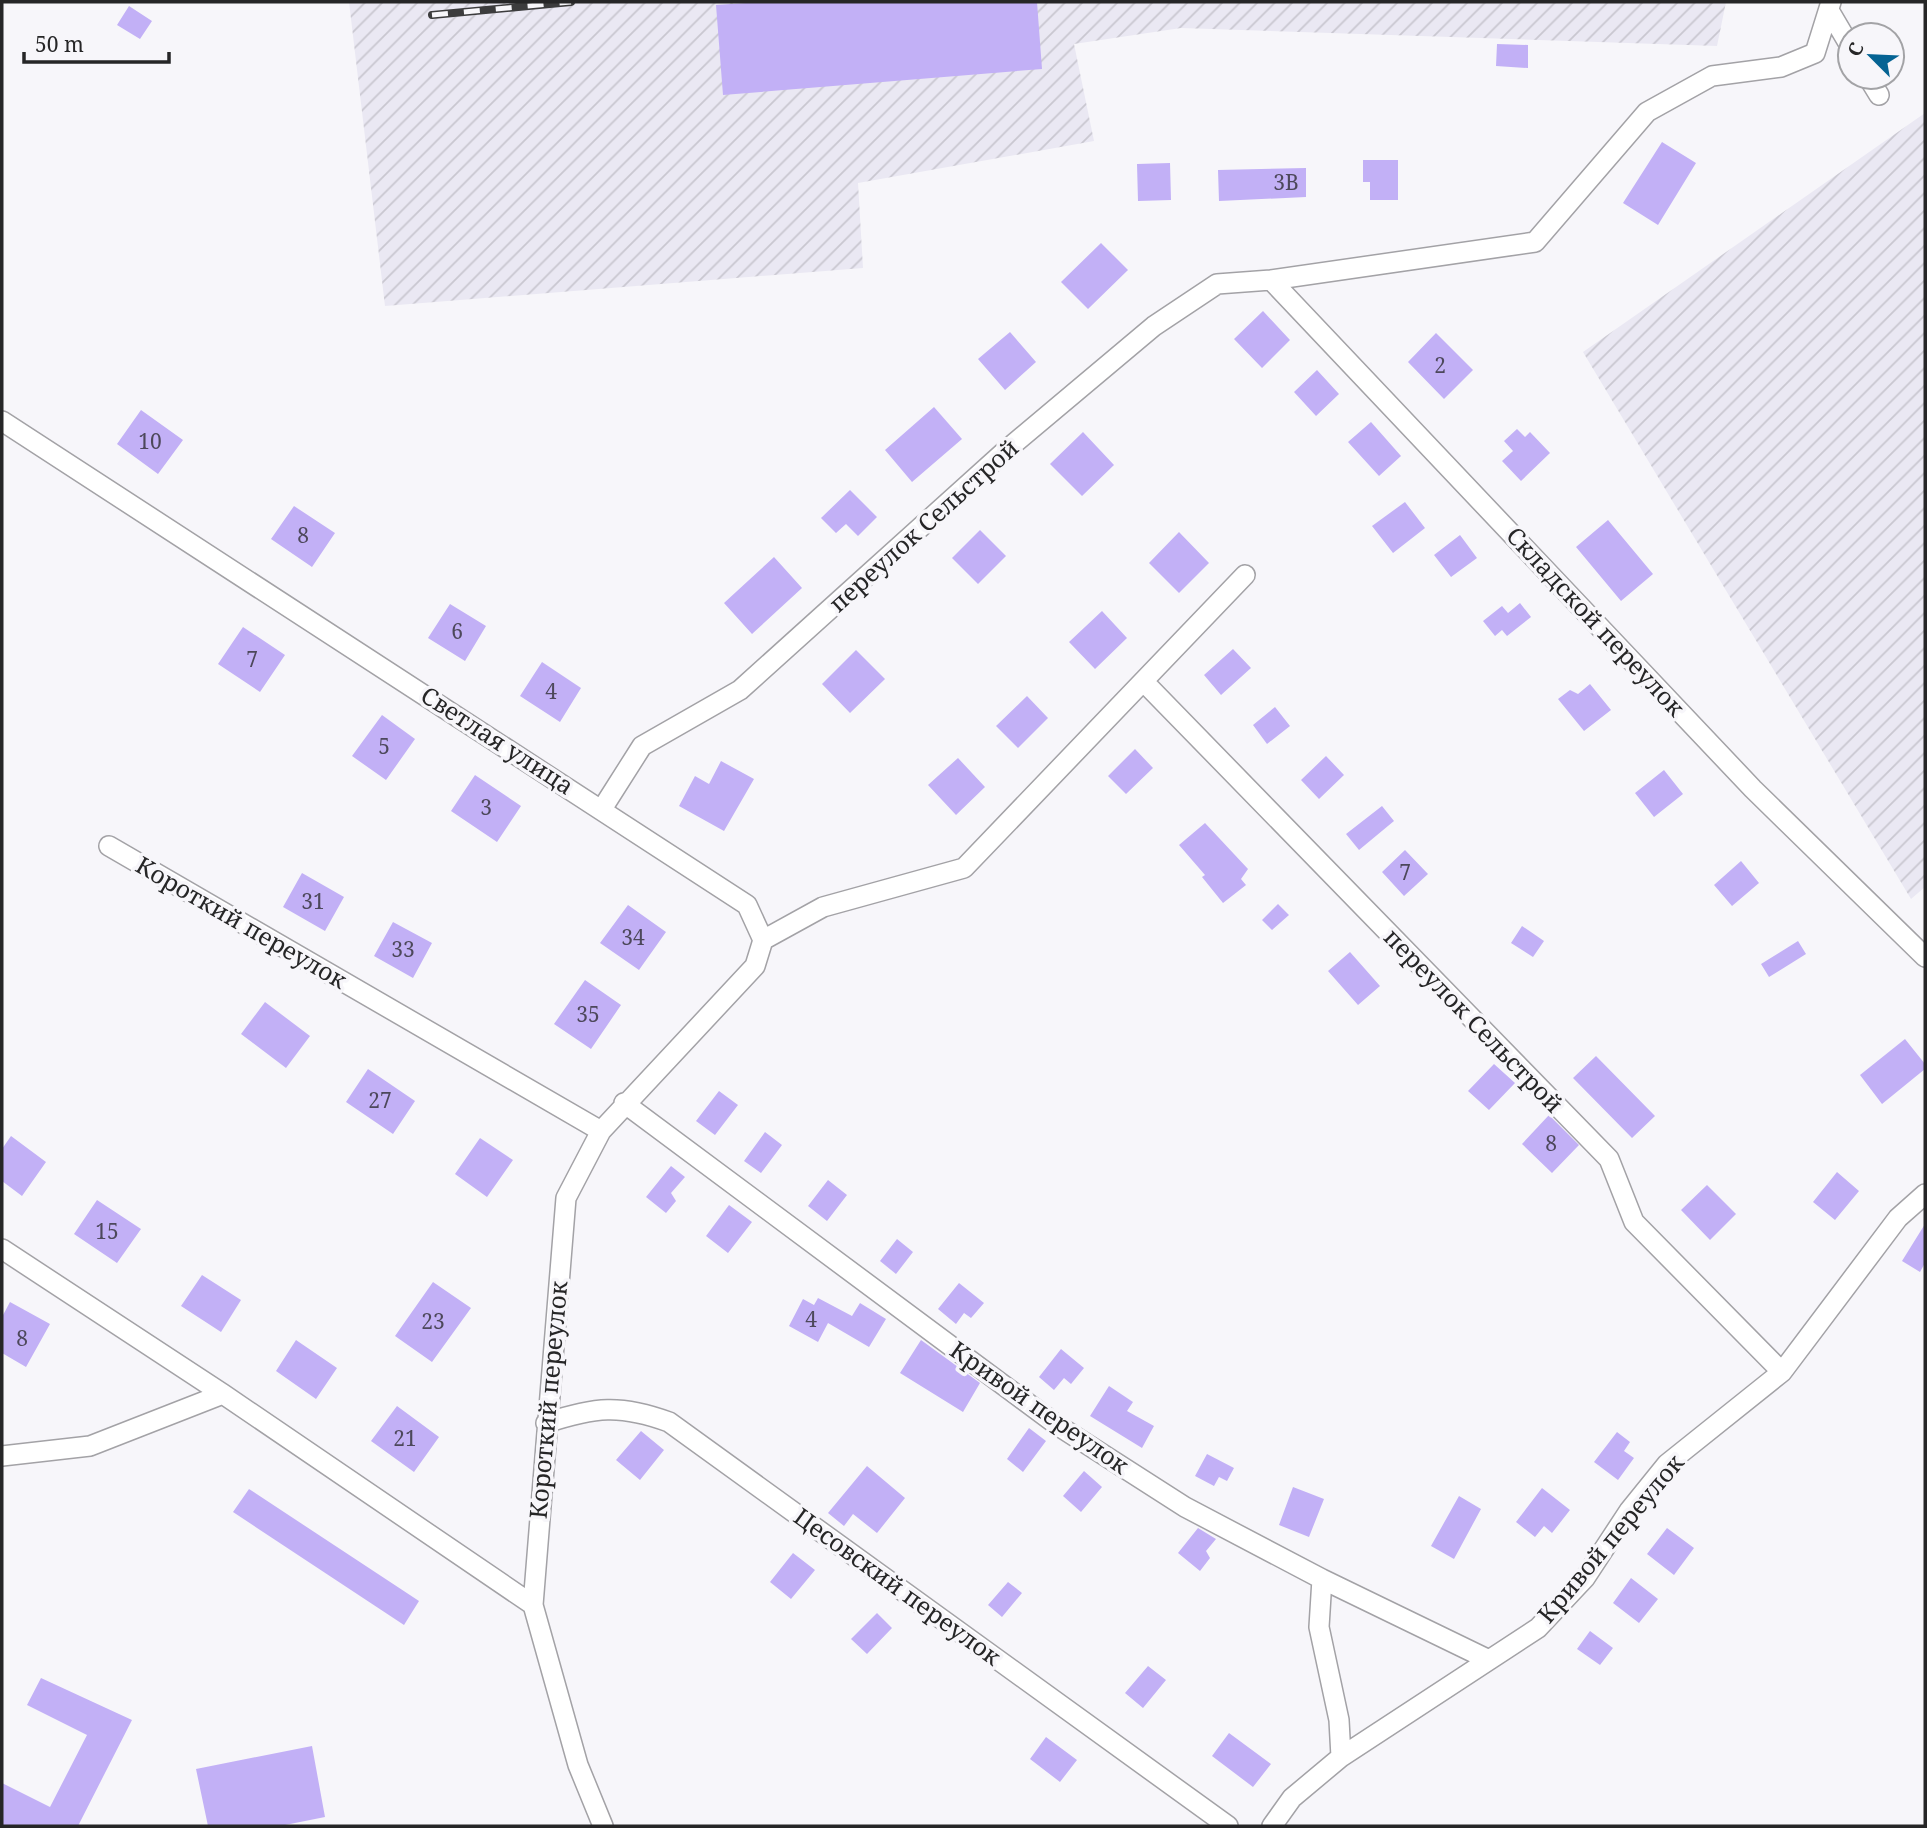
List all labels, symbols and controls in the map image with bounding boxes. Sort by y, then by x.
scale bar [24,21,170,65]
north arrow [1836,21,1906,91]
text: 50 m [35,30,84,58]
text: С [1841,38,1870,60]
house number: 3В [1273,168,1299,196]
house number: 2 [1434,351,1446,379]
house number: 10 [138,427,162,455]
street label: переулок Сельстрой [821,431,1025,619]
street label: Складской переулок [1500,519,1693,723]
house number: 8 [297,521,309,549]
house number: 6 [451,617,463,645]
house number: 7 [246,645,258,673]
house number: 4 [545,677,557,705]
street label: Светлая улица [415,678,581,801]
house number: 5 [378,732,390,760]
house number: 3 [480,793,492,821]
street label: Короткий переулок [130,848,354,996]
house number: 7 [1399,858,1411,886]
house number: 31 [301,887,325,915]
street label: переулок Сельстрой [1377,921,1571,1119]
house number: 34 [621,923,645,951]
house number: 33 [391,935,415,963]
house number: 35 [576,1000,600,1028]
house number: 27 [368,1086,392,1114]
house number: 8 [1545,1129,1557,1157]
house number: 15 [95,1217,119,1245]
street label: Короткий переулок [521,1279,574,1520]
house number: 4 [805,1305,817,1333]
house number: 23 [421,1307,445,1335]
house number: 8 [16,1324,28,1352]
street label: Кривой переулок [944,1333,1136,1481]
house number: 21 [393,1424,417,1452]
street label: Кривой переулок [1529,1446,1691,1630]
street label: Цесовский переулок [788,1499,1009,1673]

